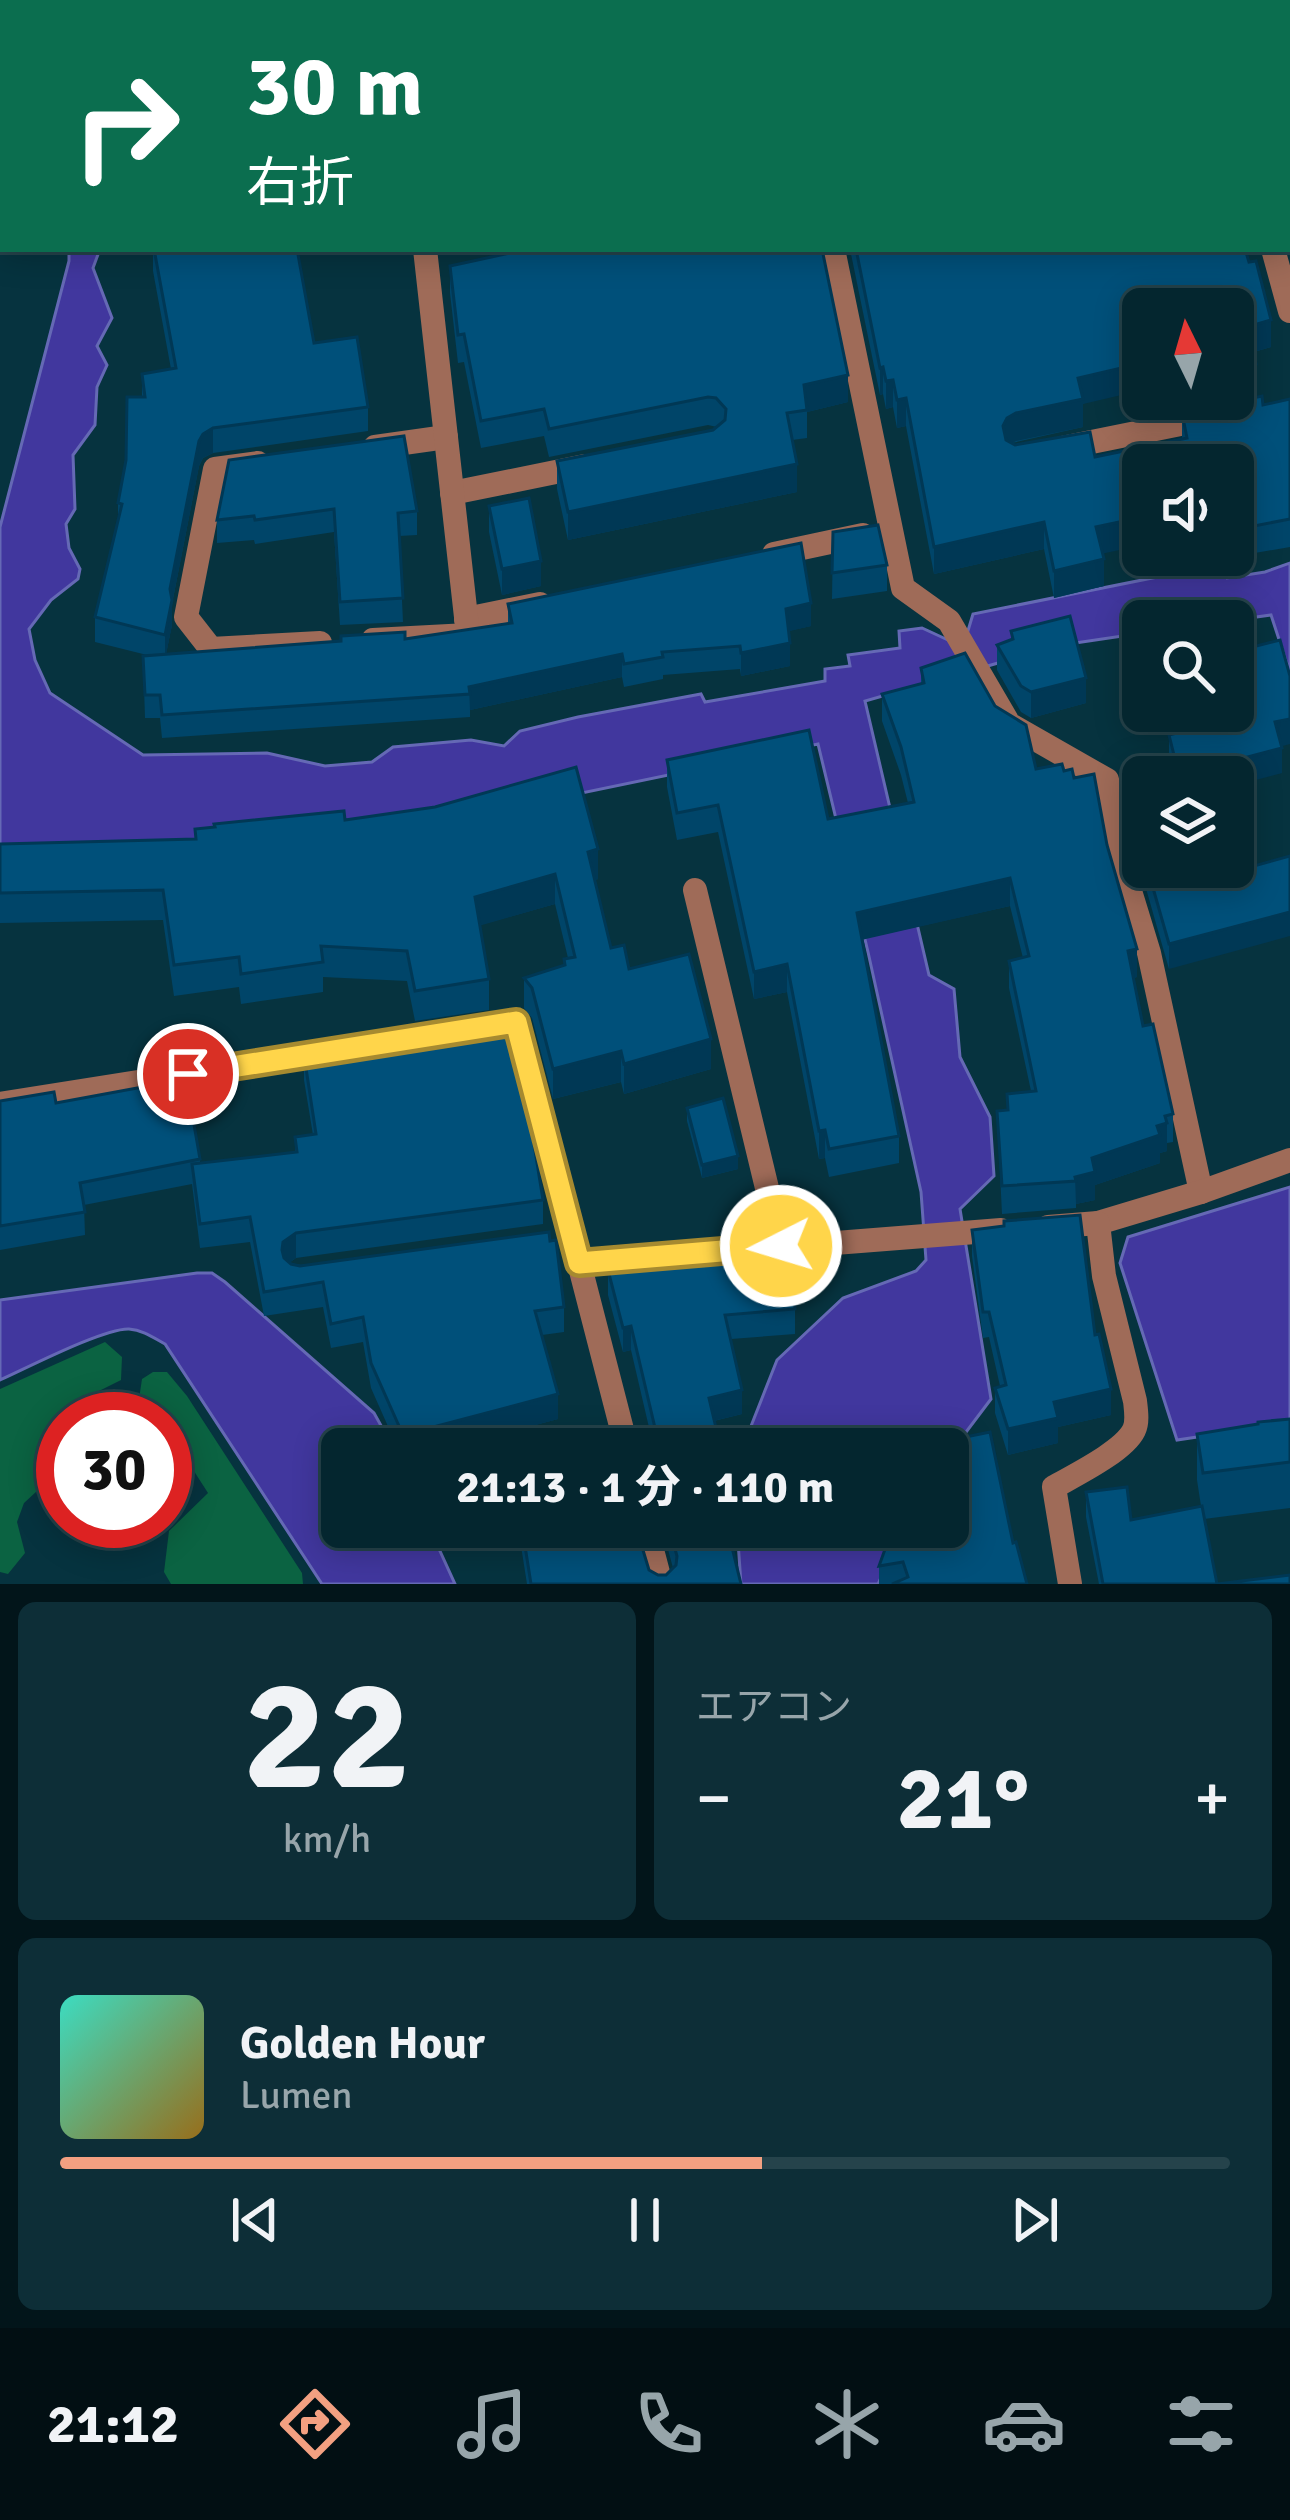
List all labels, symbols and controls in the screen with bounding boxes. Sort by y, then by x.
text: 30 m [246,35,423,139]
icon: right [48,48,204,204]
text: 右折 [246,150,354,217]
north arrow [1122,288,1254,420]
map controls [1122,288,1254,888]
button: sound [1122,444,1254,576]
button: search [1122,600,1254,732]
button: layers [1122,756,1254,888]
pin [137,1023,239,1125]
icon: arrive [155,1041,221,1107]
position arrow [718,1183,844,1309]
speed limit sign: 30 [36,1392,192,1548]
text: 21:13 · 1 分 · 110 m [456,1460,834,1515]
text: 22 [243,1640,411,1833]
text: エアコン [696,1683,852,1731]
text: 21° [896,1743,1030,1854]
text: − [696,1758,732,1839]
text: + [1194,1758,1230,1839]
text: km/h [283,1815,371,1863]
text: Golden Hour [240,2016,485,2071]
text: Lumen [240,2071,353,2119]
icon: previous [222,2187,288,2253]
icon: pause [612,2187,678,2253]
icon: next [1002,2187,1068,2253]
icon: directions [273,2382,357,2466]
icon: music [450,2382,534,2466]
icon: phone [627,2382,711,2466]
icon: climate [805,2382,889,2466]
icon: car [982,2382,1066,2466]
icon: filters [1159,2382,1243,2466]
text: 21:12 [47,2391,179,2458]

